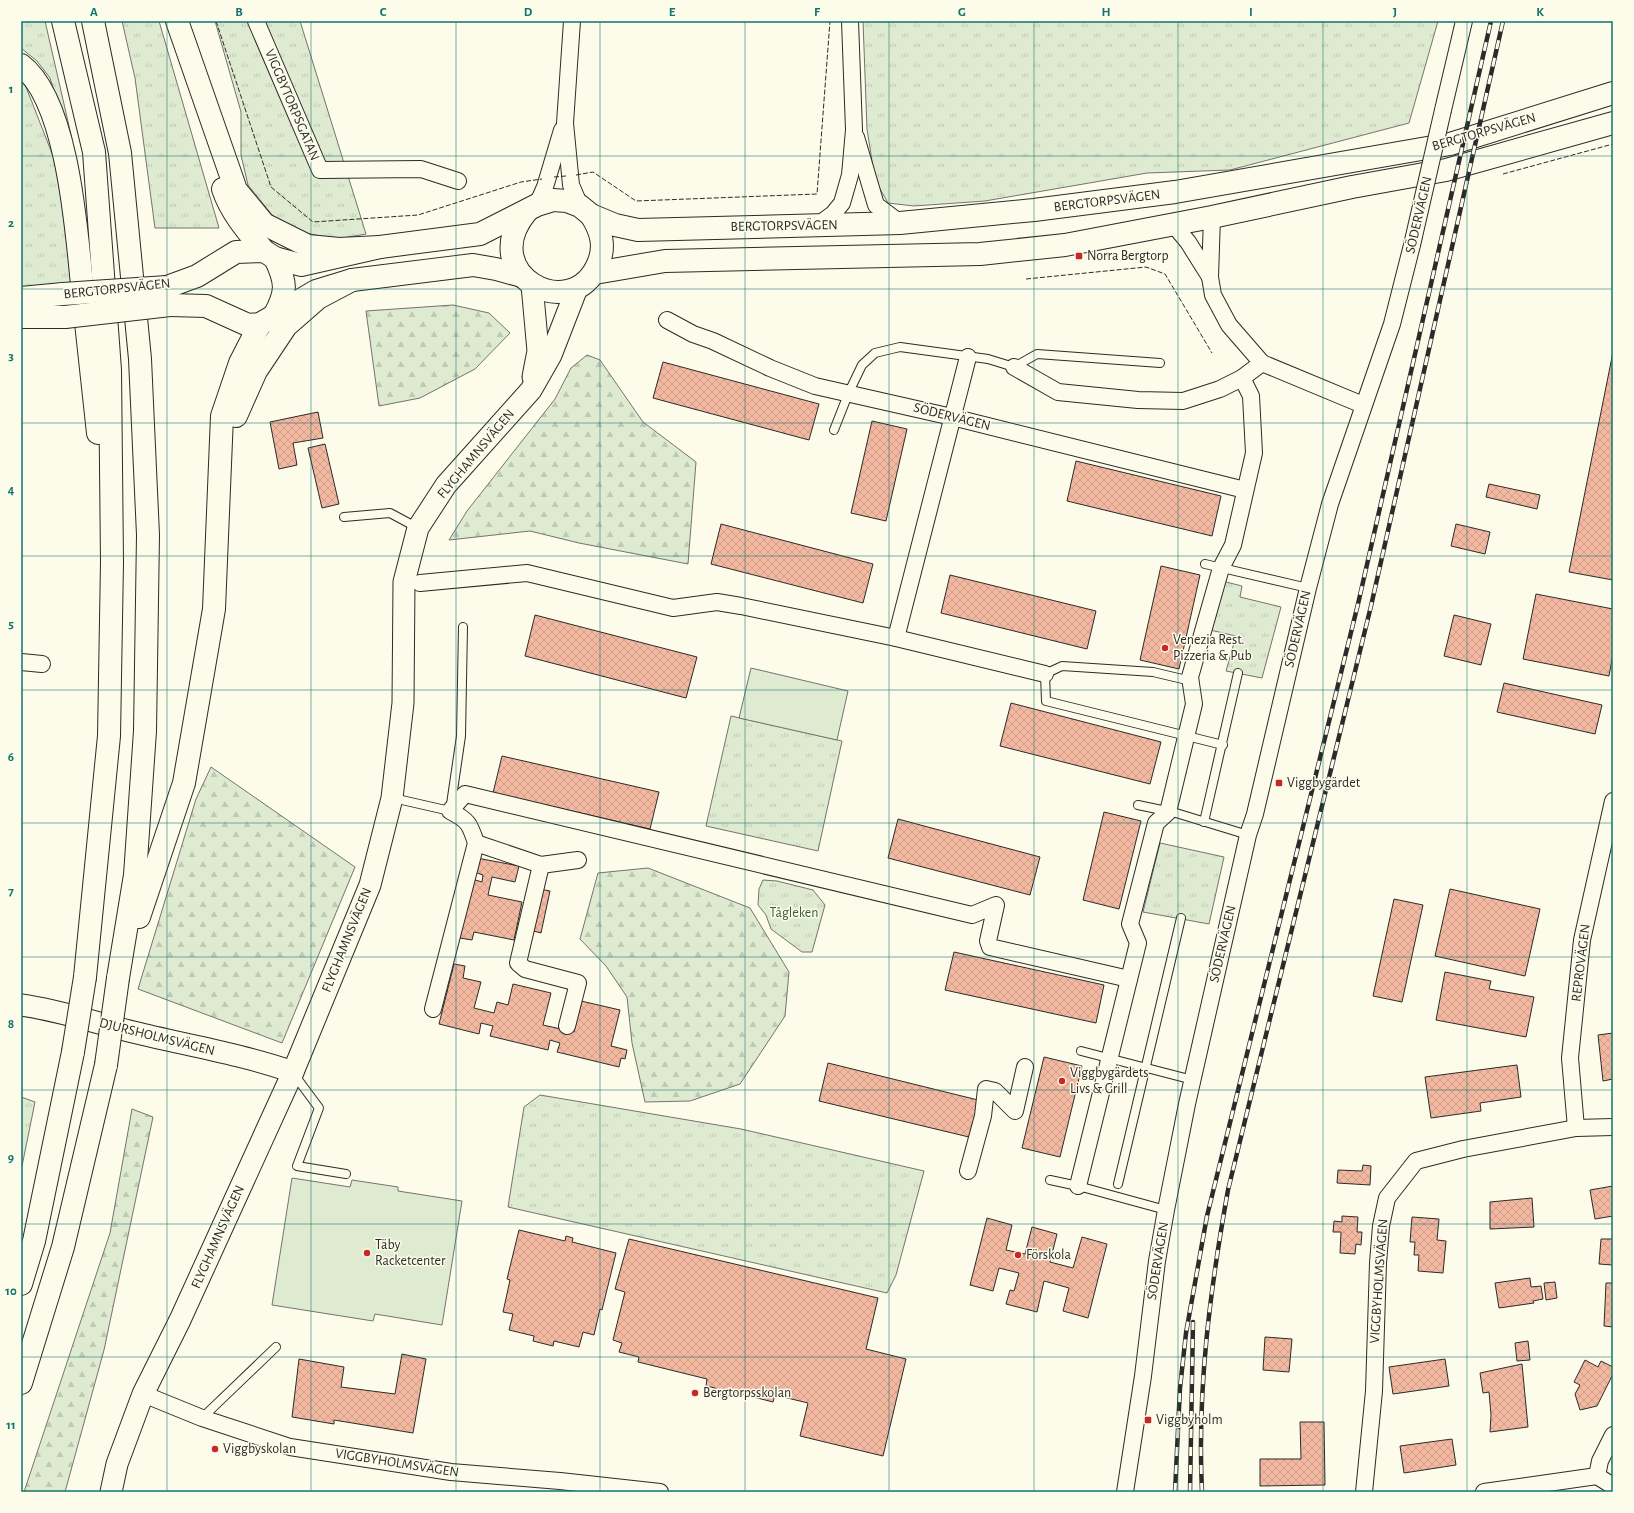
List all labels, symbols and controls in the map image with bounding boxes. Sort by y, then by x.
text: A [90,6,98,19]
text: B [235,6,243,19]
text: C [380,6,387,19]
text: D [524,6,533,19]
text: E [669,6,676,19]
text: F [814,6,821,19]
text: G [958,6,966,19]
text: H [1101,6,1111,19]
text: I [1249,6,1253,19]
text: J [1393,6,1397,19]
text: K [1536,6,1544,19]
street label: VIGGBYTORPSGATAN [262,47,322,163]
text: 1 [9,83,13,96]
street label: BERGTORPSVÄGEN [1430,109,1538,154]
street label: SÖDERVÄGEN [1400,174,1435,255]
street label: BERGTORPSVÄGEN [1053,186,1161,214]
street label: BERGTORPSVÄGEN [730,216,838,234]
text: 2 [8,217,14,230]
place label: Norra Bergtorp [1087,249,1169,263]
marker: Norra Bergtorp [1074,251,1084,261]
street label: BERGTORPSVÄGEN [63,274,171,302]
text: 3 [8,350,14,363]
street label: SÖDERVÄGEN [912,398,993,433]
street label: FLYGHAMNSVÄGEN [433,405,517,501]
text: 4 [8,484,15,497]
street label: SÖDERVÄGEN [1279,588,1314,669]
text: 5 [8,618,14,631]
place label: Venezia Rest. Pizzeria & Pub [1173,633,1252,663]
marker: Venezia Rest. Pizzeria & Pub [1160,643,1170,653]
text: 6 [8,751,14,764]
place label: Viggbygärdet [1287,776,1361,790]
marker: Viggbygärdet [1274,778,1284,788]
text: 7 [8,885,14,898]
street label: FLYGHAMNSVÄGEN [318,885,374,994]
street label: SÖDERVÄGEN [1204,903,1239,984]
park label: Tågleken [770,906,818,920]
street label: REPROVÄGEN [1567,923,1593,1003]
street label: DJURSHOLMSVÄGEN [98,1014,217,1058]
text: 8 [8,1018,14,1031]
place label: Viggbygärdets Livs & Grill [1070,1066,1148,1096]
marker: Viggbygärdets Livs & Grill [1057,1076,1067,1086]
text: 9 [8,1152,14,1165]
street label: FLYGHAMNSVÄGEN [187,1182,247,1291]
street label: VIGGBYHOLMSVÄGEN [1366,1218,1390,1344]
street label: SÖDERVÄGEN [1142,1220,1171,1301]
place label: Täby Racketcenter [375,1238,446,1268]
marker: Täby Racketcenter [362,1248,372,1258]
place label: Förskola [1026,1248,1071,1262]
marker: Förskola [1013,1250,1023,1260]
text: 10 [5,1285,17,1298]
place label: Bergtorpsskolan [703,1386,791,1400]
marker: Bergtorpsskolan [690,1388,700,1398]
place label: Viggbyholm [1156,1413,1223,1427]
marker: Viggbyholm [1143,1415,1153,1425]
text: 11 [6,1419,16,1432]
place label: Viggbyskolan [223,1442,296,1456]
marker: Viggbyskolan [210,1444,220,1454]
street label: VIGGBYHOLMSVÄGEN [334,1444,460,1480]

